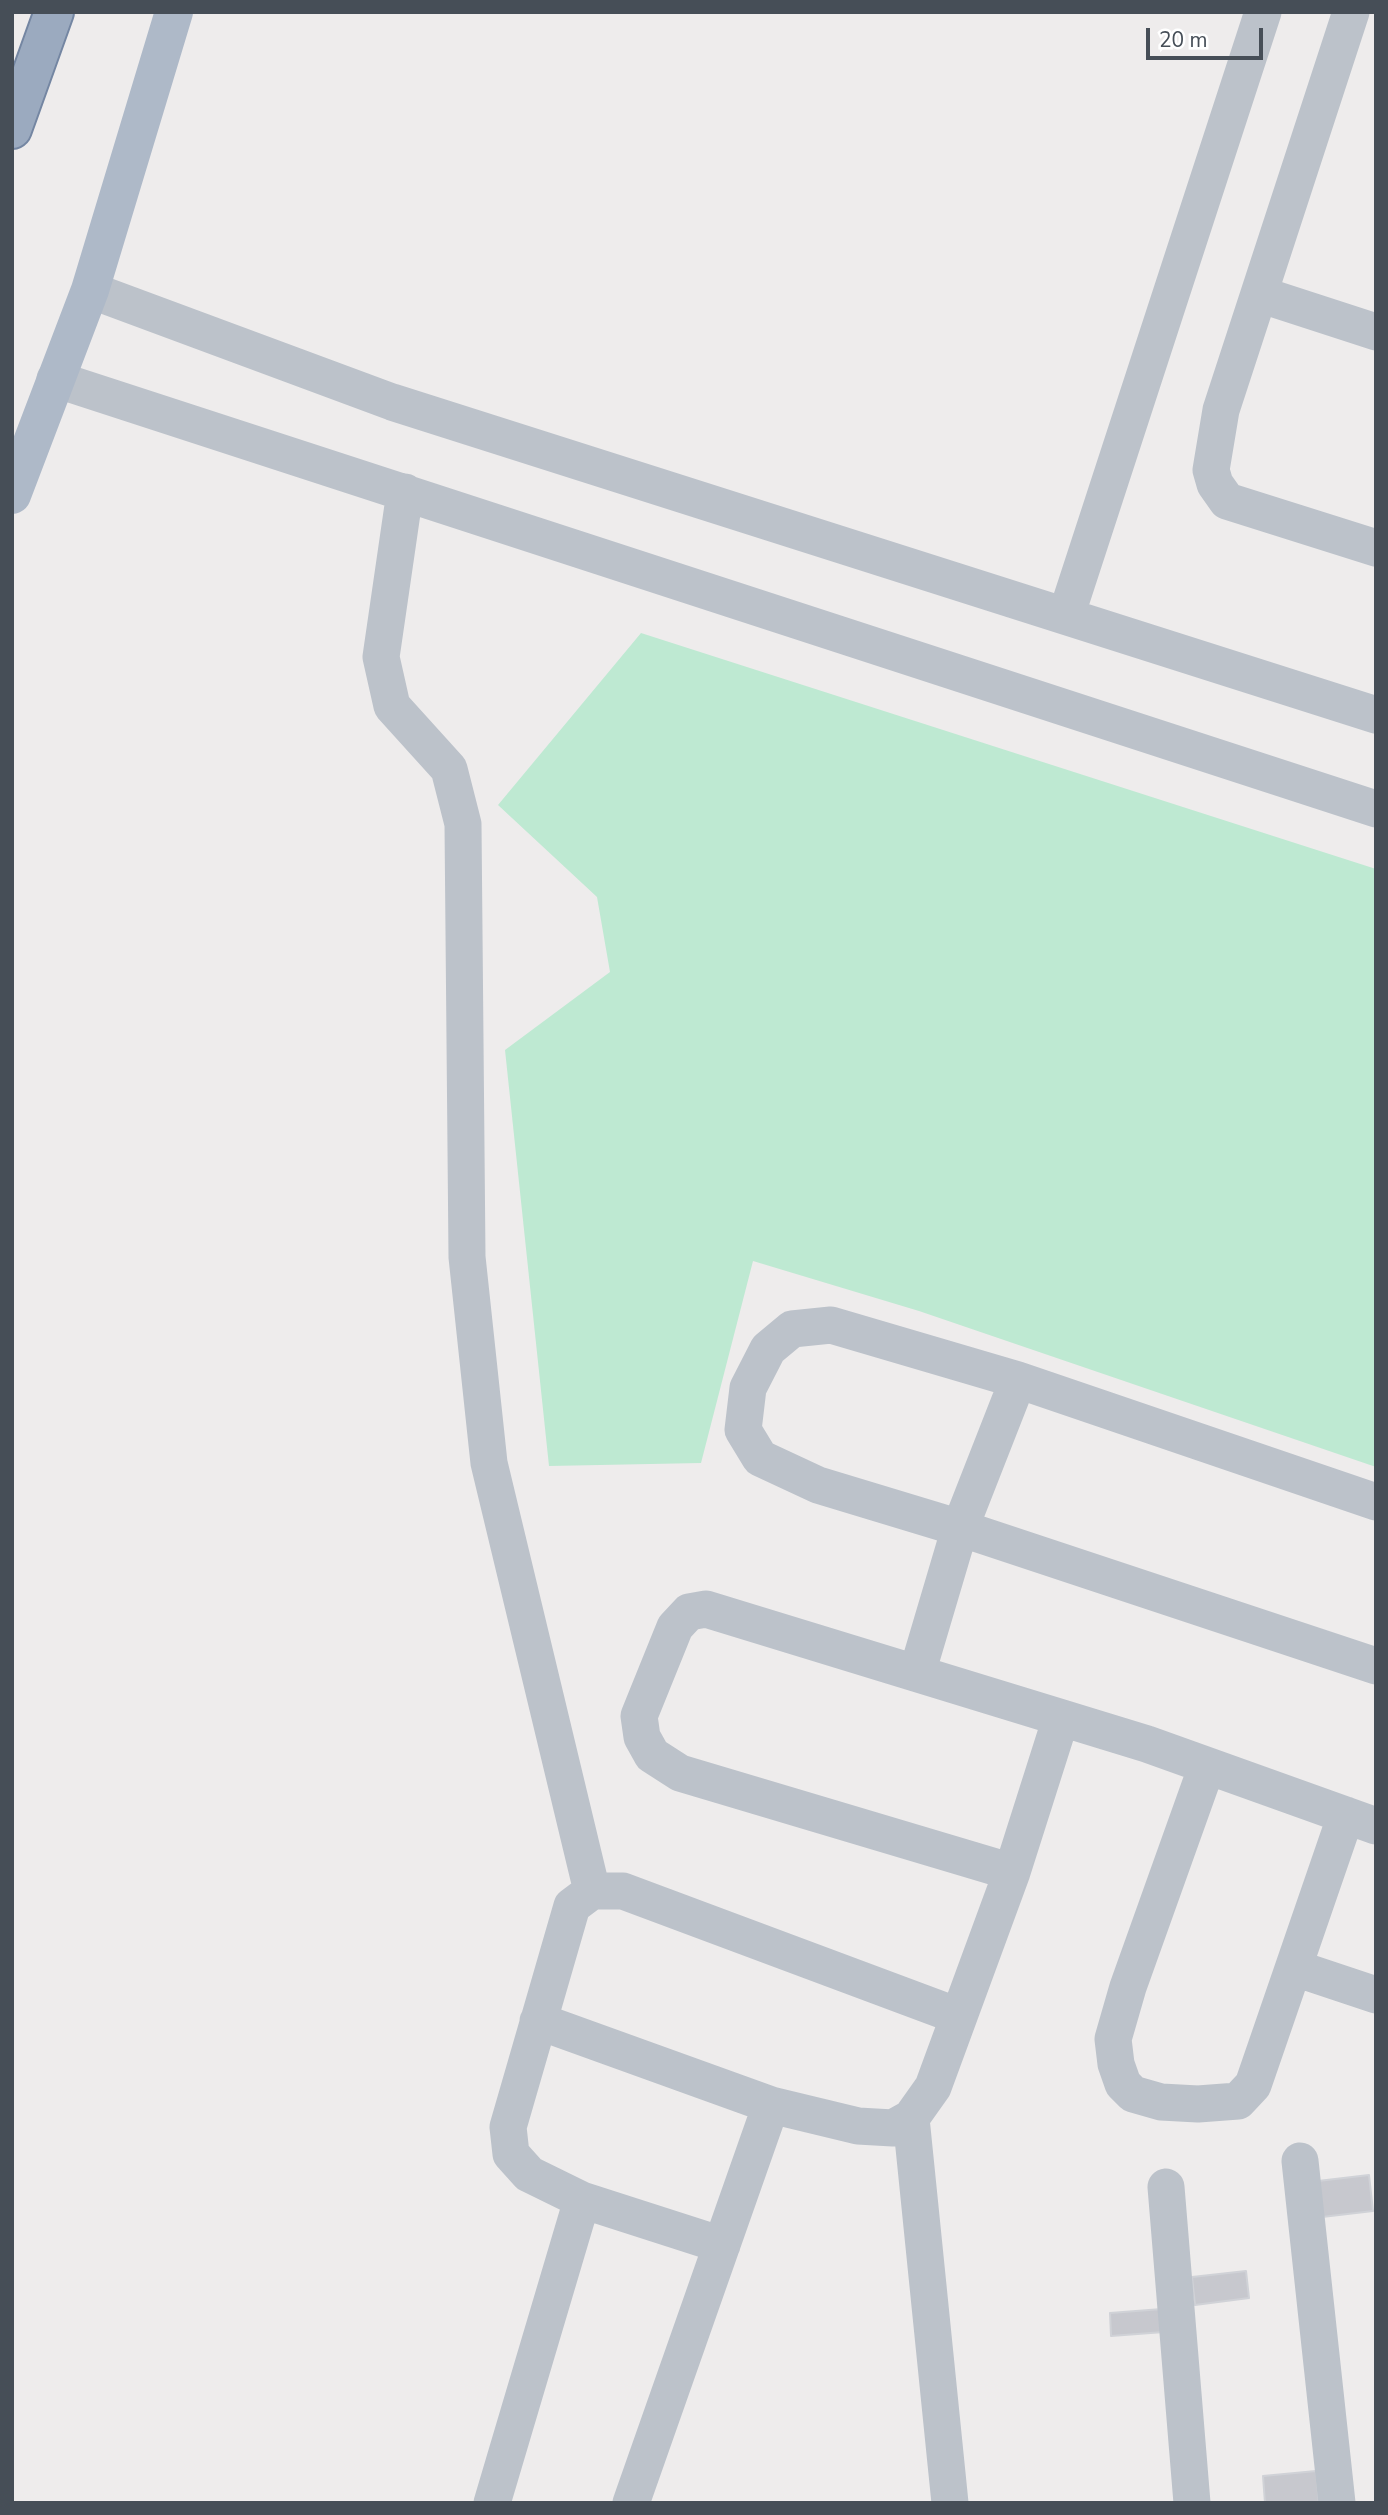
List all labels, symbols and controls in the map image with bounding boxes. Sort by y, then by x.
scale bar [1150,14,1267,58]
text: 20 m [1159,26,1208,54]

